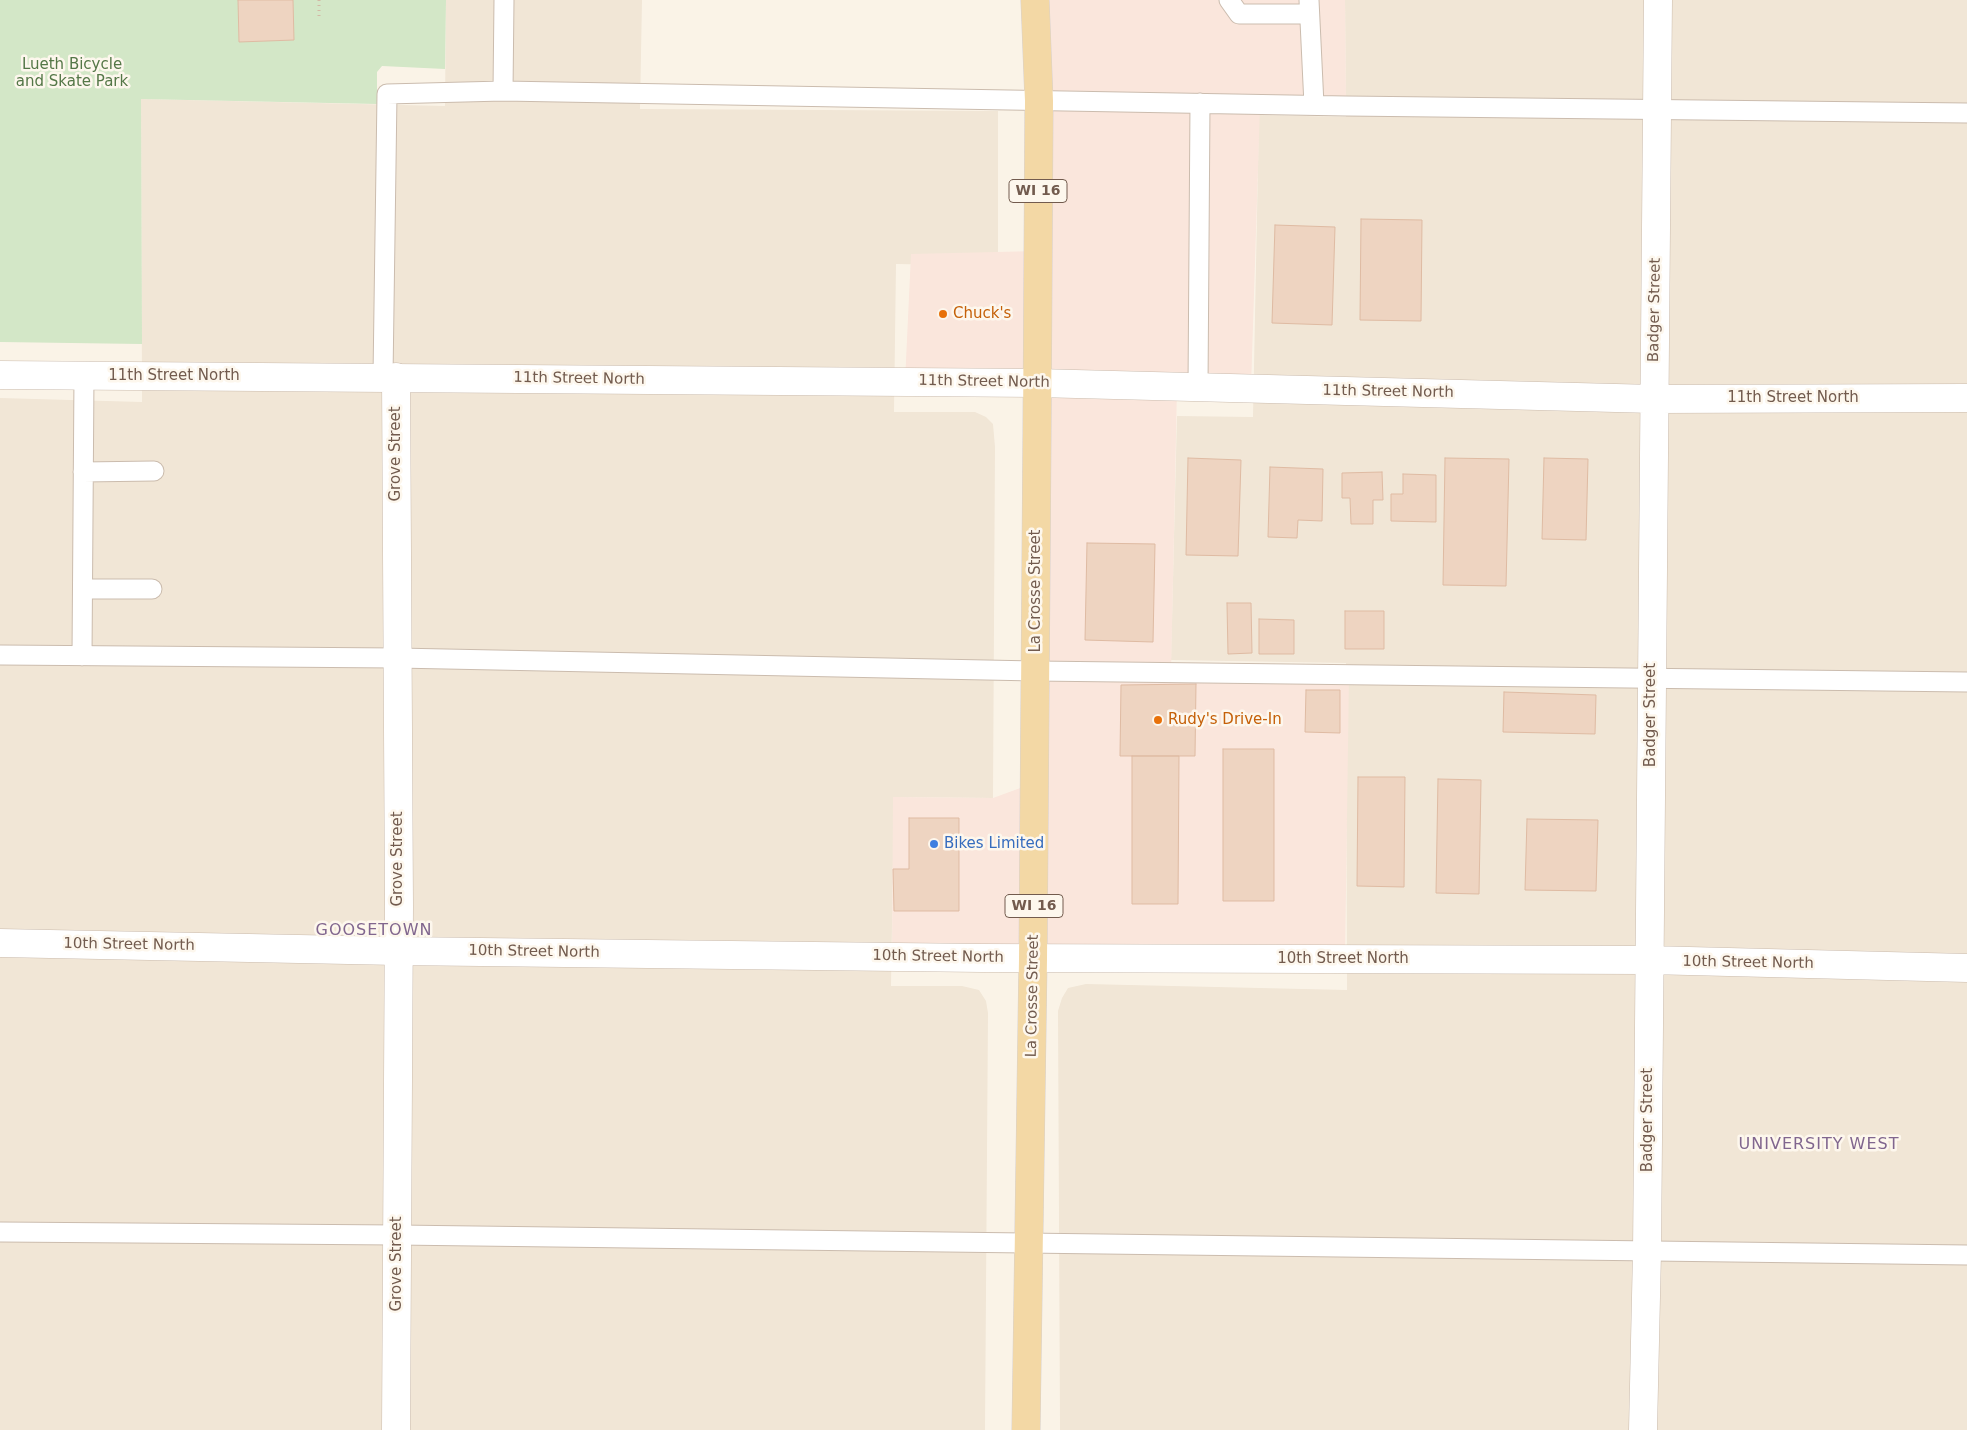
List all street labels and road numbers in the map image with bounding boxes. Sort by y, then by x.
road number: WI 16 [1009,180,1067,202]
street label: Badger Street [1645,258,1665,362]
street label: 11th Street North [108,367,240,385]
street label: 11th Street North [513,369,645,389]
street label: 11th Street North [918,372,1050,392]
street label: 11th Street North [1322,382,1454,402]
street label: 11th Street North [1727,389,1859,407]
street label: Grove Street [387,406,405,502]
street label: La Crosse Street [1027,529,1045,653]
street label: Badger Street [1642,663,1660,767]
street label: Grove Street [389,811,407,907]
road number: WI 16 [1005,894,1063,918]
street label: La Crosse Street [1023,934,1043,1058]
street label: 10th Street North [63,935,195,955]
street label: 10th Street North [468,942,600,962]
street label: 10th Street North [872,947,1004,967]
street label: 10th Street North [1277,950,1409,968]
street label: 10th Street North [1682,953,1814,973]
street label: Badger Street [1639,1068,1657,1172]
street label: Grove Street [388,1216,406,1312]

